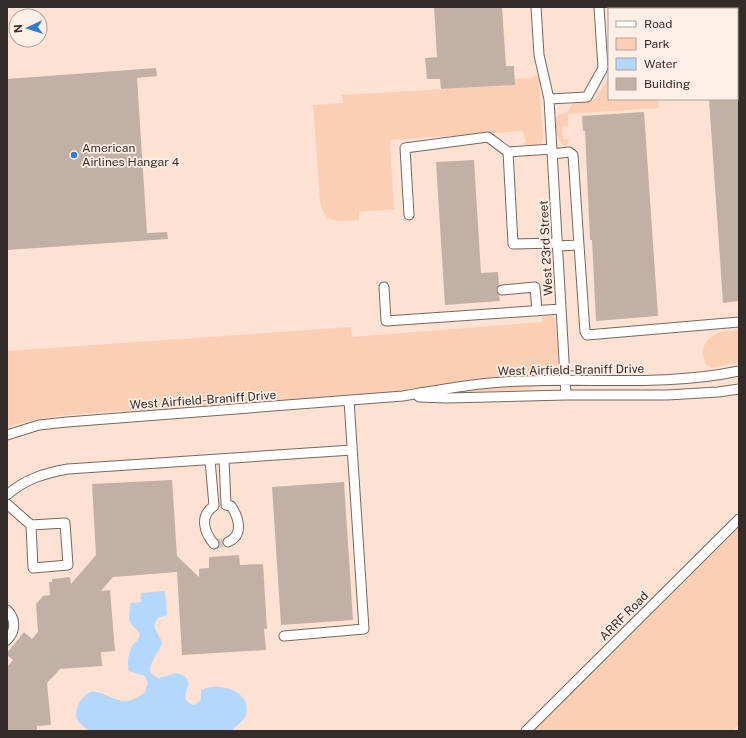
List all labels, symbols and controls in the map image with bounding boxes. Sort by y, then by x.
north arrow [8,8,48,48]
legend [608,8,738,100]
text: Road [644,17,672,31]
text: N [12,24,24,33]
text: Park [644,37,670,51]
text: Water [644,57,678,71]
text: Building [644,77,690,91]
place label: American Airlines Hangar 4 [82,141,180,169]
marker: American Airlines Hangar 4 [69,150,79,160]
street label: West 23rd Street [536,200,555,296]
street label: West Airfield-Braniff Drive [498,362,645,378]
street label: West Airfield-Braniff Drive [129,388,277,412]
street label: ARRF Road [597,589,651,643]

